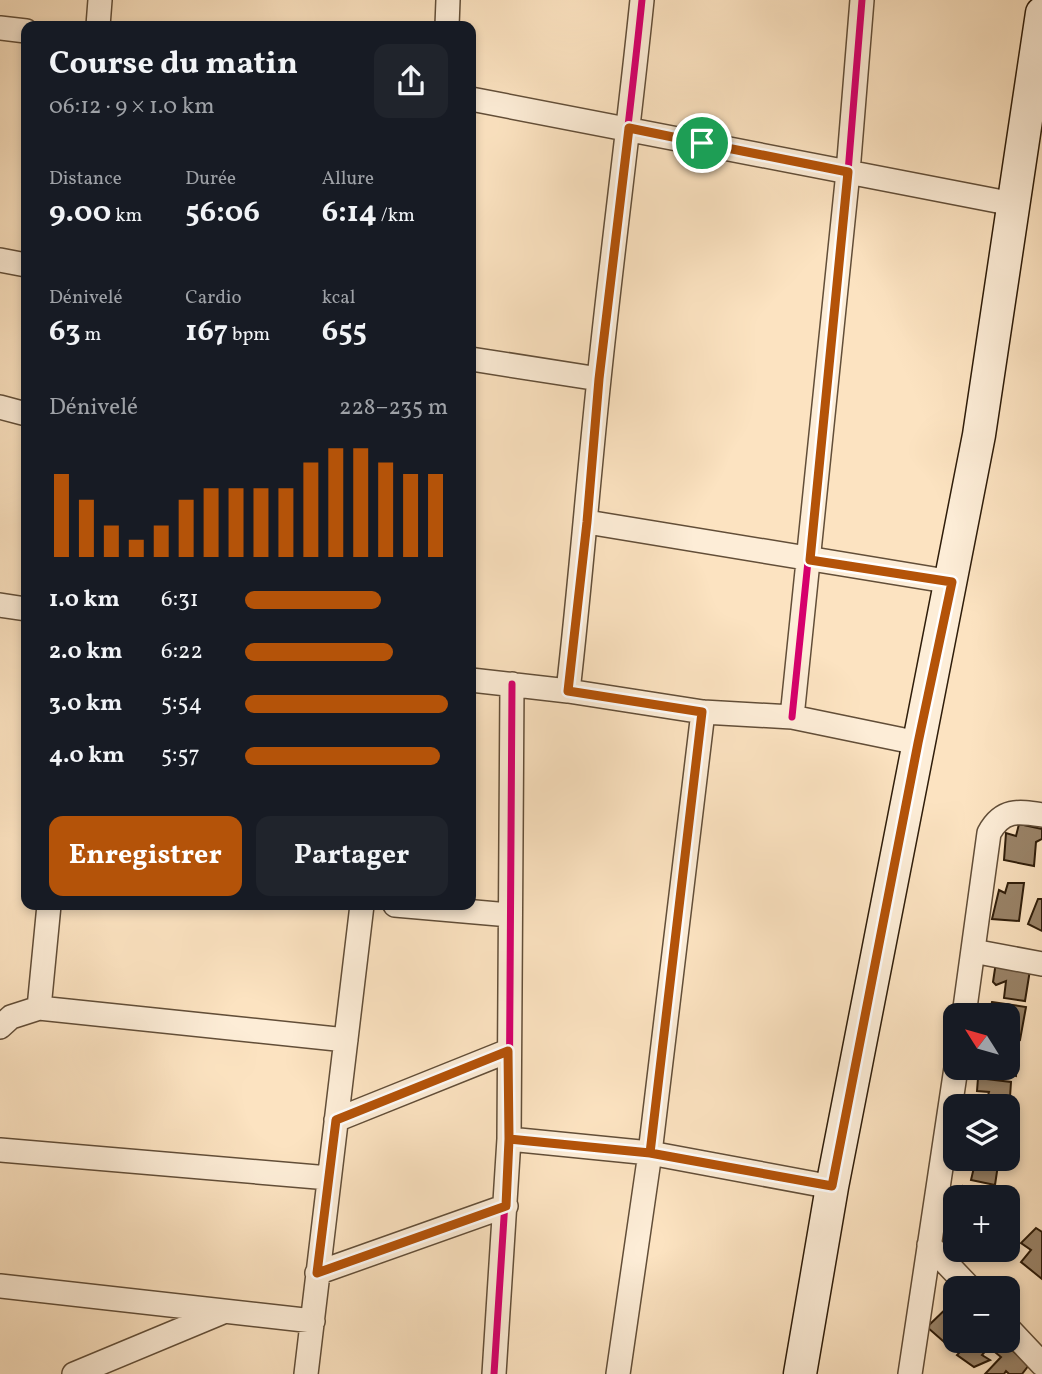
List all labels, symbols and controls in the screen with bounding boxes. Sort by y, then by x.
text: Course du matin [49,43,298,87]
button: share [374,44,448,118]
text: 06:12 · 9 × 1.0 km [49,91,215,123]
pin [672,113,732,173]
icon: arrive [683,124,721,162]
text: Distance [49,166,122,192]
text: Durée [185,166,236,192]
text: Allure [322,166,374,192]
text: 9.00 [49,192,111,234]
text: 56:06 [185,192,260,234]
text: 6:14 [322,192,377,234]
text: km [111,203,142,229]
text: /km [377,203,415,229]
text: Dénivelé [49,285,122,311]
text: Cardio [185,285,242,311]
text: kcal [322,285,355,311]
text: 63 [49,311,81,353]
text: 167 [185,311,228,353]
text: 655 [322,311,367,353]
text: m [81,322,101,348]
text: bpm [228,322,270,348]
text: Dénivelé [49,392,138,424]
text: 228–235 m [339,392,448,424]
text: 1.0 km [49,584,120,616]
text: 6:31 [161,584,199,616]
text: 2.0 km [49,636,122,668]
text: 6:22 [161,636,203,668]
text: 3.0 km [49,688,122,720]
text: 5:54 [161,688,202,720]
text: 4.0 km [49,740,124,772]
text: 5:57 [161,740,200,772]
button: Enregistrer [49,816,242,896]
button: Partager [256,816,448,896]
north arrow [943,1003,1020,1080]
map controls [943,1003,1020,1353]
button: layers [943,1094,1020,1171]
button: + [943,1185,1020,1262]
button: − [943,1276,1020,1353]

